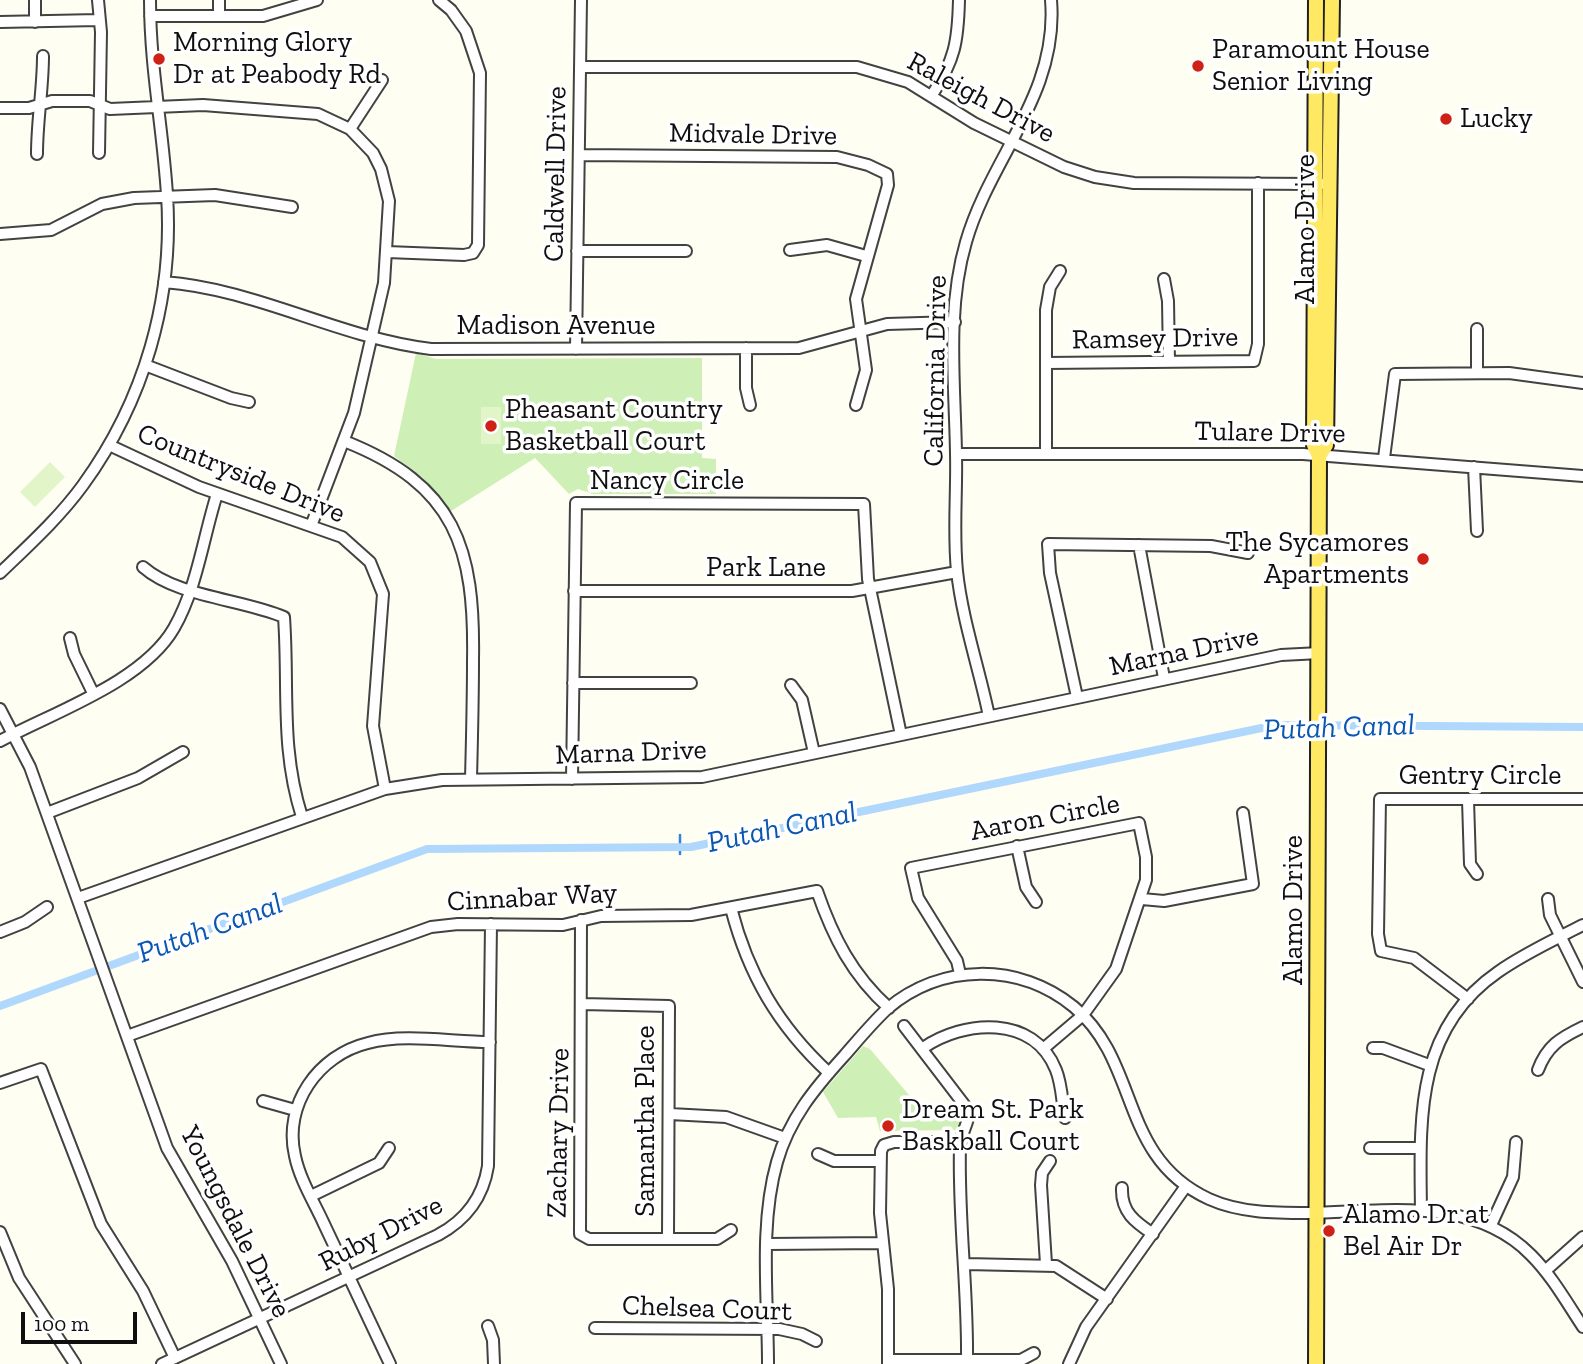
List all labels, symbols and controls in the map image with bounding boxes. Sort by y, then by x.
place label: Morning Glory Dr at Peabody Rd [173,26,381,92]
place label: Paramount House Senior Living [1212,33,1430,99]
street label: Raleigh Drive [901,45,1061,151]
marker: Morning Glory Dr at Peabody Rd [151,51,167,67]
marker: Paramount House Senior Living [1190,58,1206,74]
street label: Caldwell Drive [538,86,574,262]
place label: Lucky [1460,102,1533,136]
marker: Lucky [1438,111,1454,127]
street label: Midvale Drive [669,117,837,153]
street label: Alamo Drive [1289,154,1323,304]
street label: California Drive [918,275,954,467]
street label: Madison Avenue [457,309,655,343]
street label: Ramsey Drive [1071,321,1239,357]
place label: Pheasant Country Basketball Court [505,393,723,459]
street label: Tulare Drive [1194,415,1346,451]
street label: Countryside Drive [132,417,350,531]
marker: Pheasant Country Basketball Court [483,418,499,434]
street label: Nancy Circle [590,464,744,498]
place label: The Sycamores Apartments [1226,526,1409,592]
street label: Park Lane [706,551,826,585]
marker: The Sycamores Apartments [1415,551,1431,567]
street label: Marna Drive [1106,620,1262,684]
water label: Putah Canal [1263,707,1415,749]
street label: Marna Drive [555,734,707,772]
street label: Gentry Circle [1399,759,1561,793]
street label: Aaron Circle [967,787,1123,849]
water label: Putah Canal [704,795,860,861]
street label: Alamo Drive [1277,835,1311,985]
street label: Cinnabar Way [446,877,618,919]
water label: Putah Canal [133,886,287,972]
street label: Samantha Place [629,1025,663,1217]
street label: Zachary Drive [541,1048,577,1218]
place label: Dream St. Park Baskball Court [902,1093,1084,1159]
marker: Dream St. Park Baskball Court [880,1118,896,1134]
street label: Youngsdale Drive [172,1121,298,1323]
street label: Ruby Drive [314,1189,448,1279]
place label: Alamo Dr at Bel Air Dr [1343,1198,1489,1264]
marker: Alamo Dr at Bel Air Dr [1321,1223,1337,1239]
street label: Chelsea Court [621,1289,793,1329]
scale bar [24,1298,140,1342]
text: 100 m [34,1311,89,1336]

